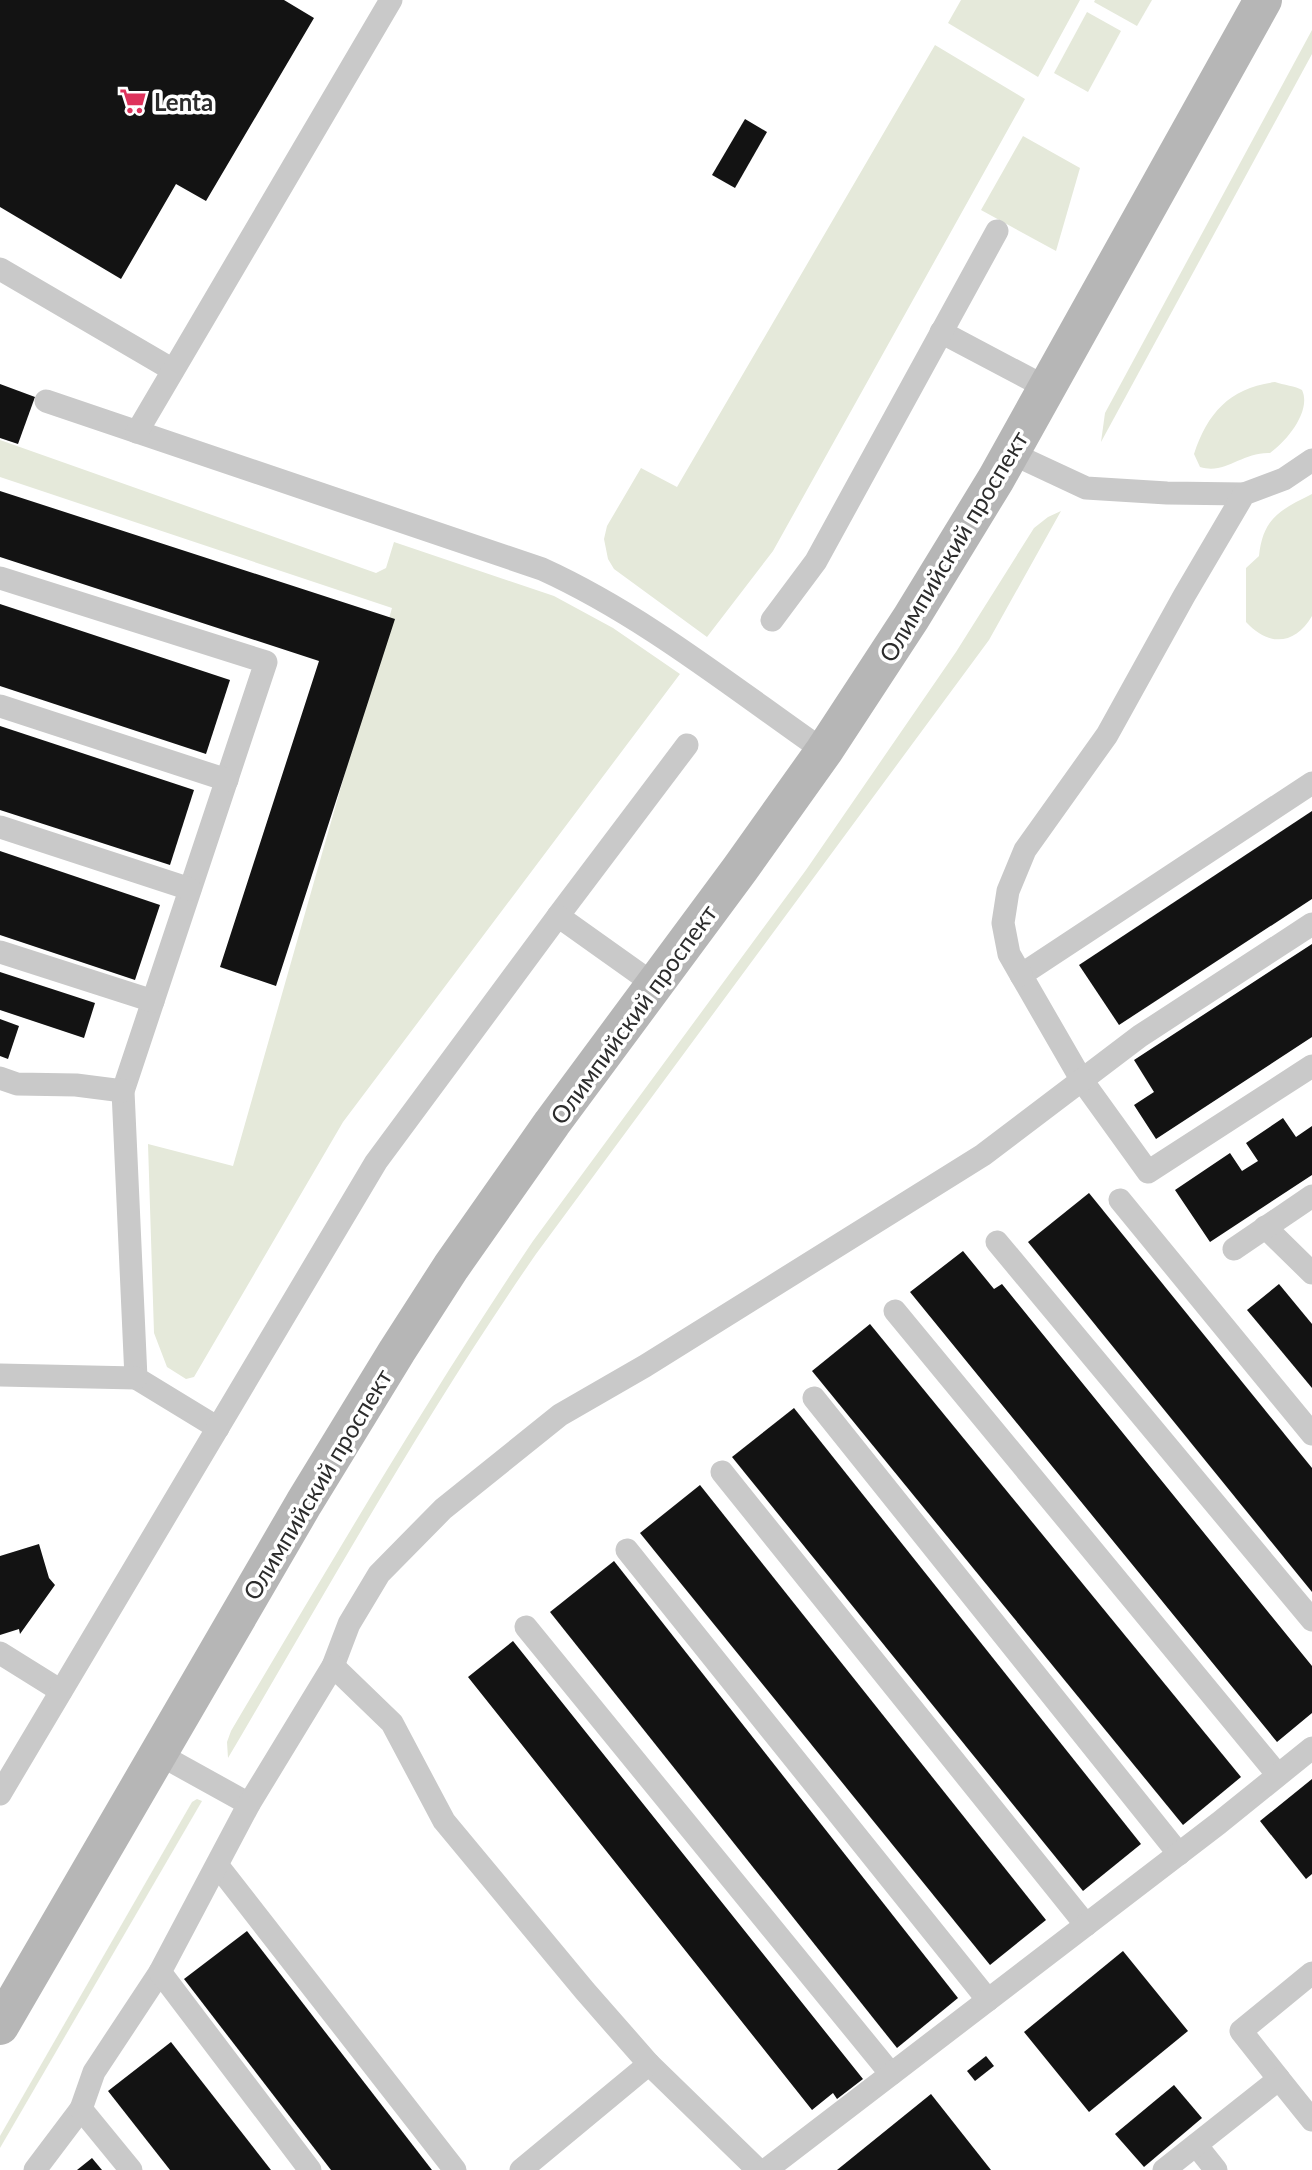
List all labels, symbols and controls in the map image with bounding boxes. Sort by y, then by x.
supermarket icon: Lenta [118,86,148,116]
place label: Lenta [154,87,213,116]
street label: Олимпийский проспект [872,425,1034,667]
street label: Олимпийский проспект [544,898,722,1130]
street label: Олимпийский проспект [236,1363,398,1605]

